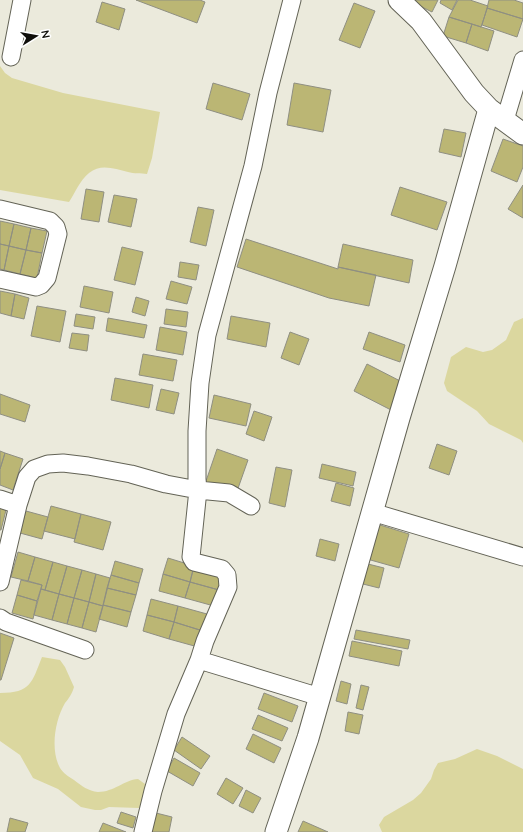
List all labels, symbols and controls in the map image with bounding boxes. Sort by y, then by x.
north arrow [16,16,56,56]
text: N [38,29,53,39]

